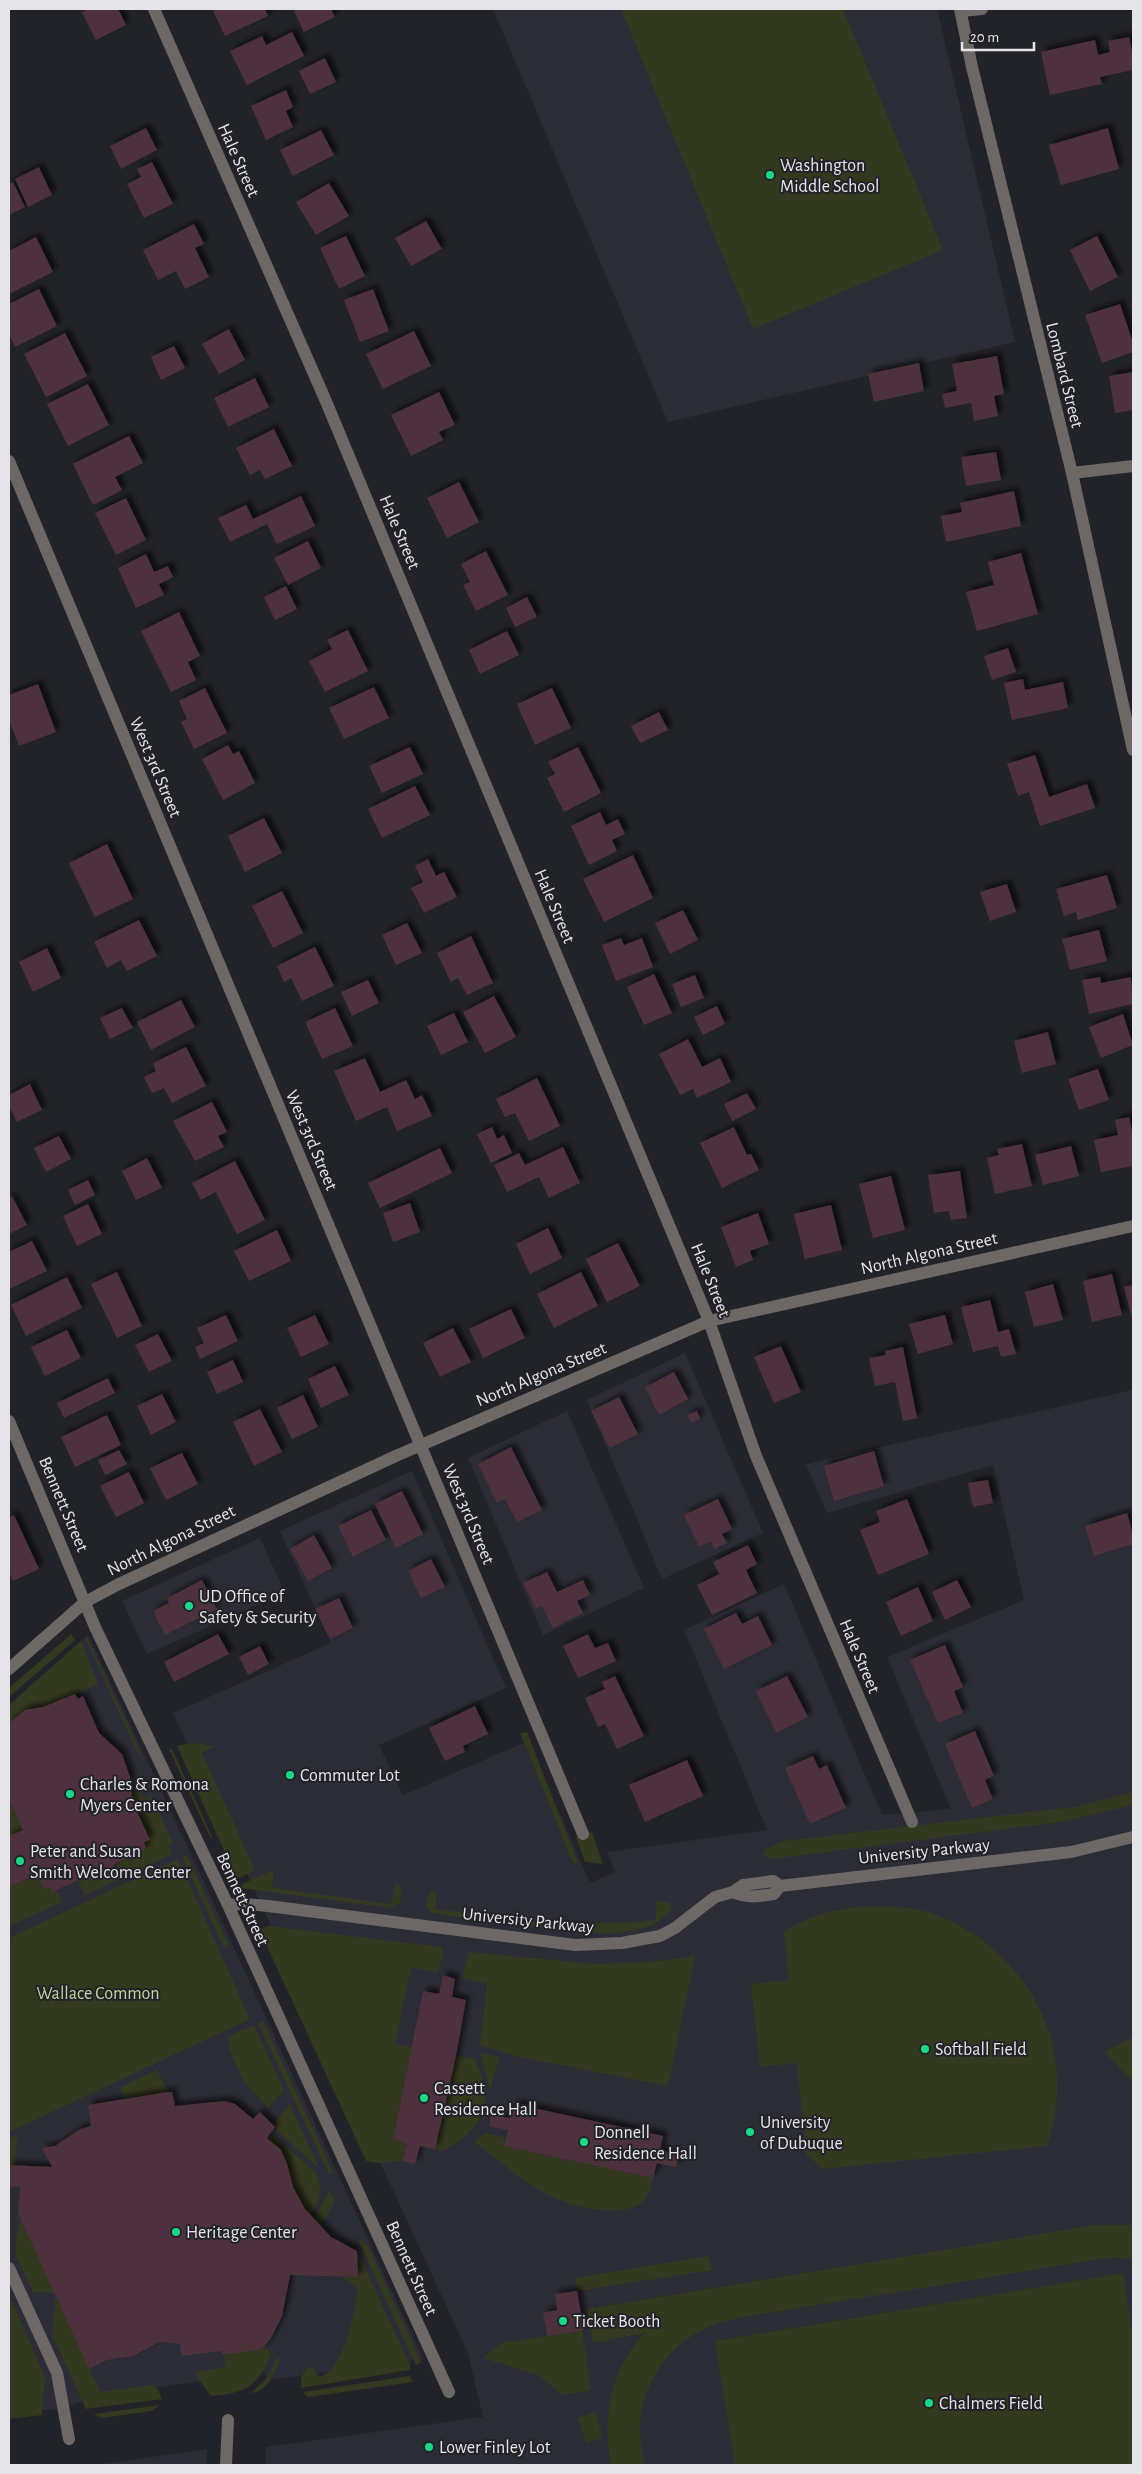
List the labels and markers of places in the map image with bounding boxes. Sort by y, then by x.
place label: Washington Middle School [780,157,879,196]
marker: Washington Middle School [764,169,776,181]
place label: UD Office of Safety & Security [199,1588,317,1627]
marker: UD Office of Safety & Security [183,1600,195,1612]
place label: Commuter Lot [300,1767,400,1785]
marker: Commuter Lot [284,1769,296,1781]
place label: Charles & Romona Myers Center [80,1776,209,1815]
marker: Charles & Romona Myers Center [64,1788,76,1800]
place label: Peter and Susan Smith Welcome Center [30,1843,191,1882]
marker: Peter and Susan Smith Welcome Center [14,1855,26,1867]
place label: Softball Field [935,2041,1027,2059]
marker: Softball Field [919,2043,931,2055]
place label: Cassett Residence Hall [434,2080,537,2119]
marker: Cassett Residence Hall [418,2092,430,2104]
place label: University of Dubuque [760,2114,843,2153]
place label: Donnell Residence Hall [594,2124,697,2163]
marker: University of Dubuque [744,2126,756,2138]
marker: Donnell Residence Hall [578,2136,590,2148]
place label: Heritage Center [186,2224,297,2242]
marker: Heritage Center [170,2226,182,2238]
place label: Ticket Booth [573,2313,660,2331]
marker: Ticket Booth [557,2315,569,2327]
place label: Chalmers Field [939,2395,1043,2413]
marker: Chalmers Field [923,2397,935,2409]
place label: Lower Finley Lot [439,2439,551,2457]
marker: Lower Finley Lot [423,2441,435,2453]

